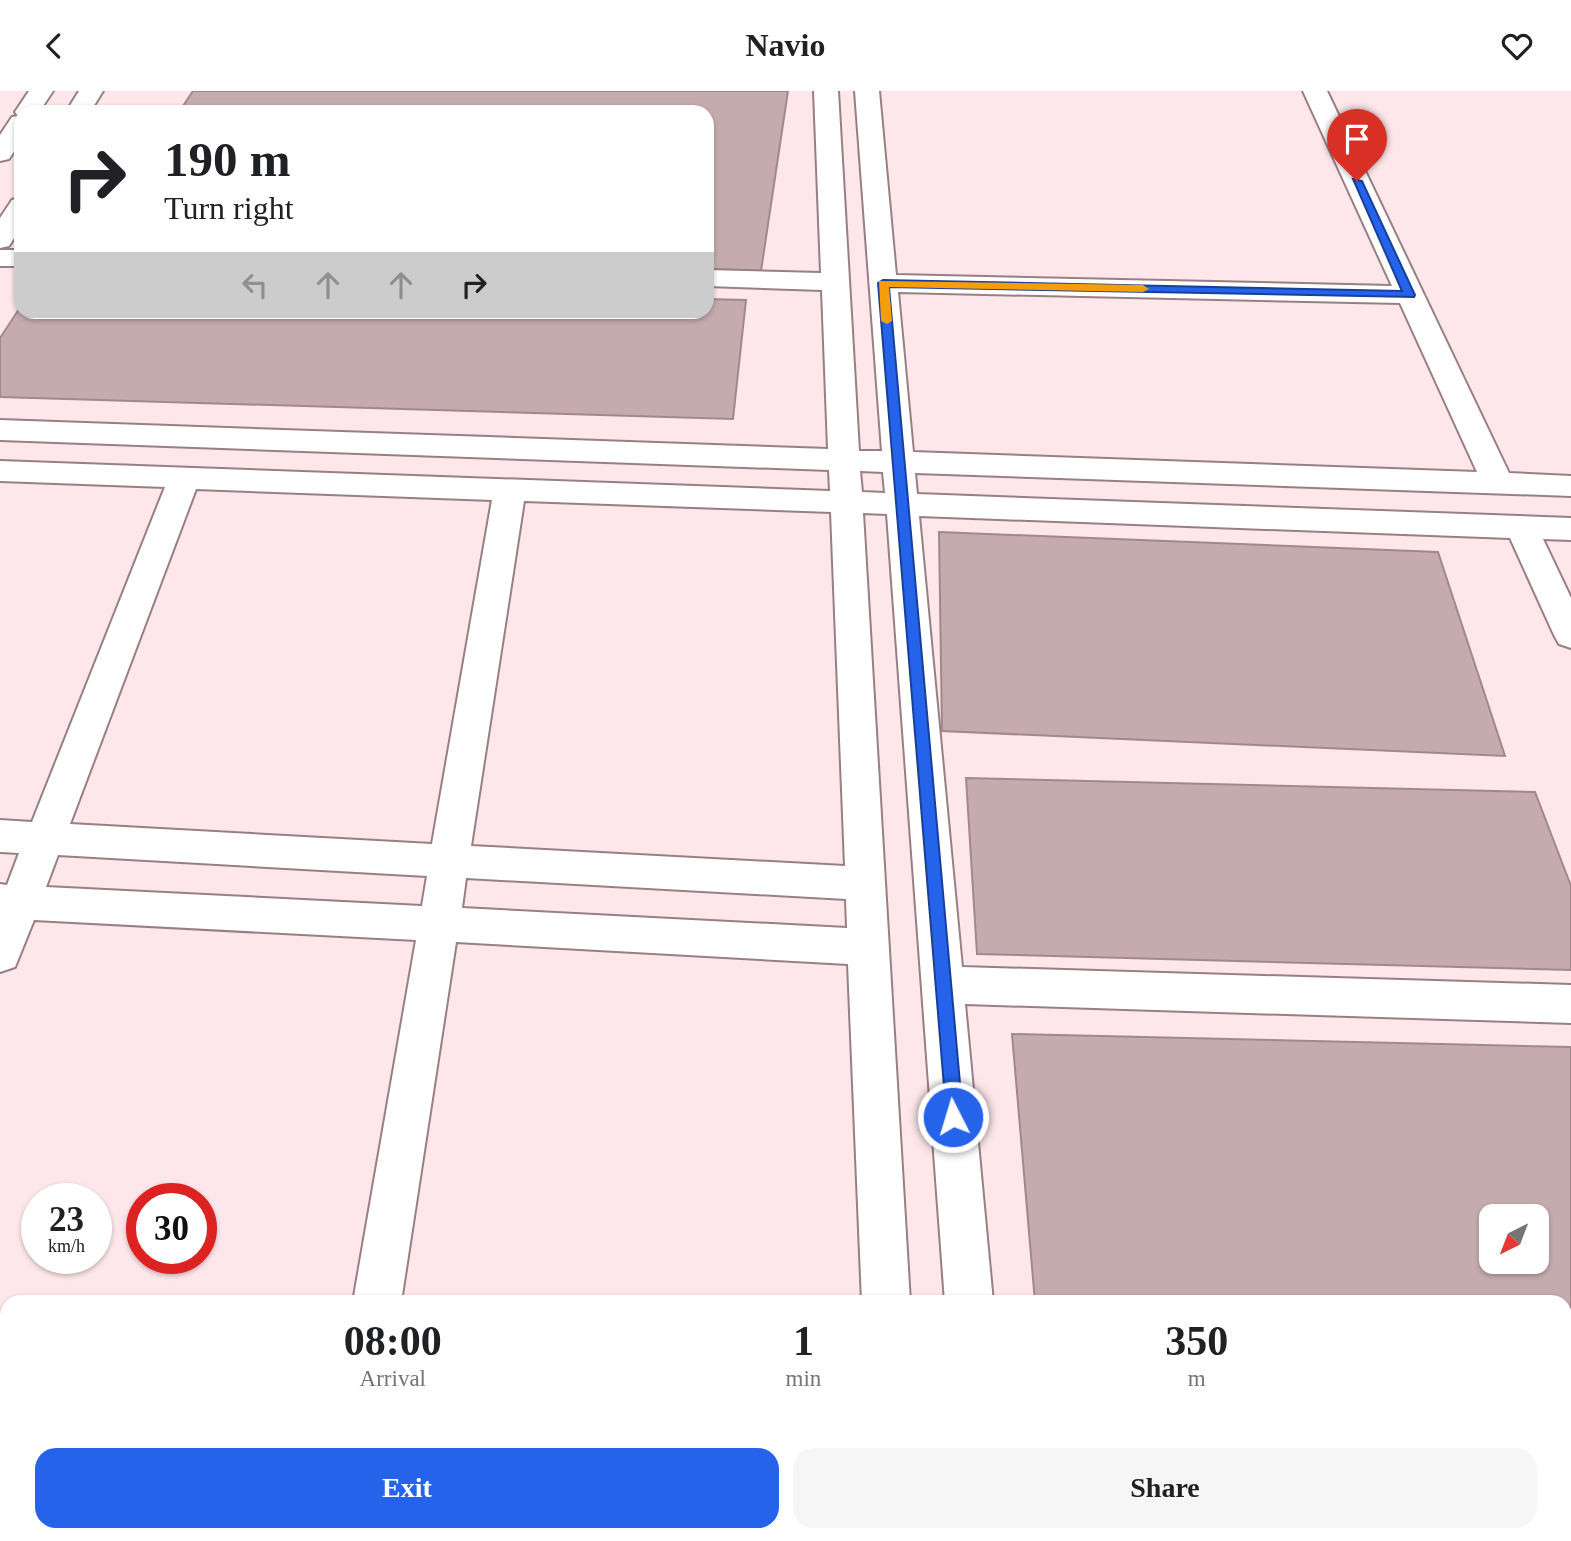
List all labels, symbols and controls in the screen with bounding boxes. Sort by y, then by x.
icon: back [35,27,73,65]
text: Navio [746,27,826,63]
icon: heart [1498,27,1536,65]
pin [1327,109,1387,181]
icon: arrive [1338,120,1376,158]
text: 190 m [164,132,291,187]
icon: right [49,133,140,224]
text: Turn right [164,190,294,226]
icon: left [236,266,274,304]
icon: ahead [309,266,347,304]
icon: ahead [382,266,420,304]
icon: right [455,266,493,304]
position arrow [916,1080,990,1154]
speed limit sign: 30 [126,1183,217,1274]
text: 23 [49,1200,84,1239]
north arrow [1479,1204,1549,1274]
map controls [1479,1204,1549,1274]
text: km/h [48,1236,85,1256]
text: 08:00 [344,1318,442,1364]
text: 1 [793,1318,814,1364]
text: 350 [1165,1318,1228,1364]
text: Arrival [360,1366,426,1391]
text: min [786,1366,821,1391]
text: m [1188,1366,1206,1391]
button: Exit [35,1448,779,1528]
button: Share [793,1448,1537,1528]

